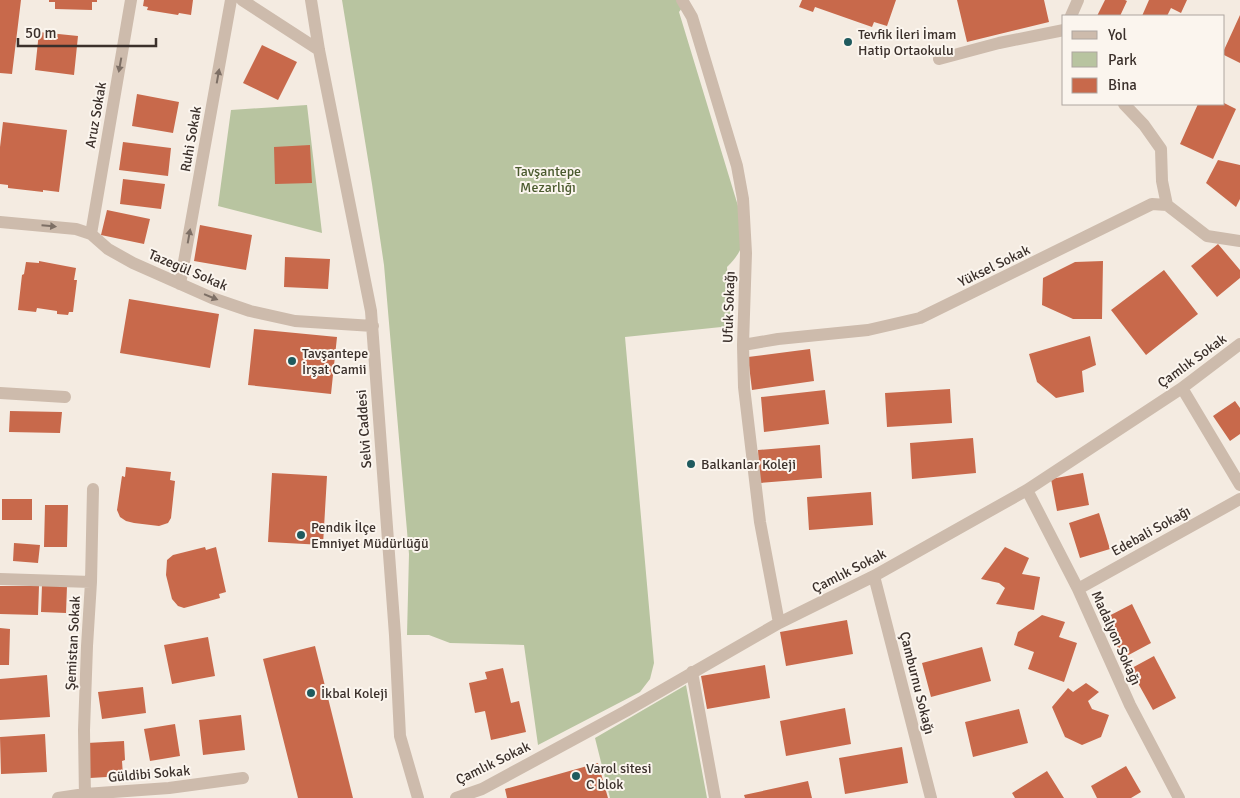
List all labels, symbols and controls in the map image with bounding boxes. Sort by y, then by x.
scale bar [18,15,155,47]
legend [1062,15,1225,105]
text: 50 m [25,24,56,42]
place label: Tevfik İleri İmam Hatip Ortaokulu [858,26,956,59]
text: Yol [1108,26,1127,44]
marker: Tevfik İleri İmam Hatip Ortaokulu [842,36,854,48]
text: Park [1108,51,1137,69]
one-way arrow [116,58,124,74]
one-way arrow [214,68,222,84]
text: Bina [1108,76,1137,94]
street label: Aruz Sokak [82,81,110,149]
street label: Ruhi Sokak [177,105,205,173]
park label: Tavşantepe Mezarlığı [515,163,581,196]
one-way arrow [41,222,57,230]
one-way arrow [185,228,193,244]
street label: Yüksel Sokak [955,241,1033,291]
street label: Tazegül Sokak [146,246,230,294]
street label: Ufuk Sokağı [719,271,739,343]
one-way arrow [204,294,218,302]
street label: Çamlık Sokak [1154,330,1230,392]
place label: Tavşantepe İrşat Camii [302,345,368,378]
marker: Tavşantepe İrşat Camii [286,355,298,367]
street label: Selvi Caddesi [353,389,375,469]
place label: Balkanlar Koleji [701,456,796,473]
marker: Balkanlar Koleji [685,458,697,470]
street label: Edebali Sokağı [1108,502,1194,560]
place label: Pendik İlçe Emniyet Müdürlüğü [311,519,429,552]
marker: Pendik İlçe Emniyet Müdürlüğü [295,529,307,541]
street label: Çamlık Sokak [809,545,889,597]
street label: Madalyon Sokağı [1088,588,1144,688]
street label: Şemistan Sokak [62,595,84,691]
street label: Çamburnu Sokağı [896,630,938,736]
place label: İkbal Koleji [321,685,388,702]
marker: İkbal Koleji [305,687,317,699]
street label: Çamlık Sokak [453,738,533,788]
place label: Varol sitesi C blok [586,760,652,793]
street label: Güldibi Sokak [107,762,191,786]
marker: Varol sitesi C blok [570,770,582,782]

